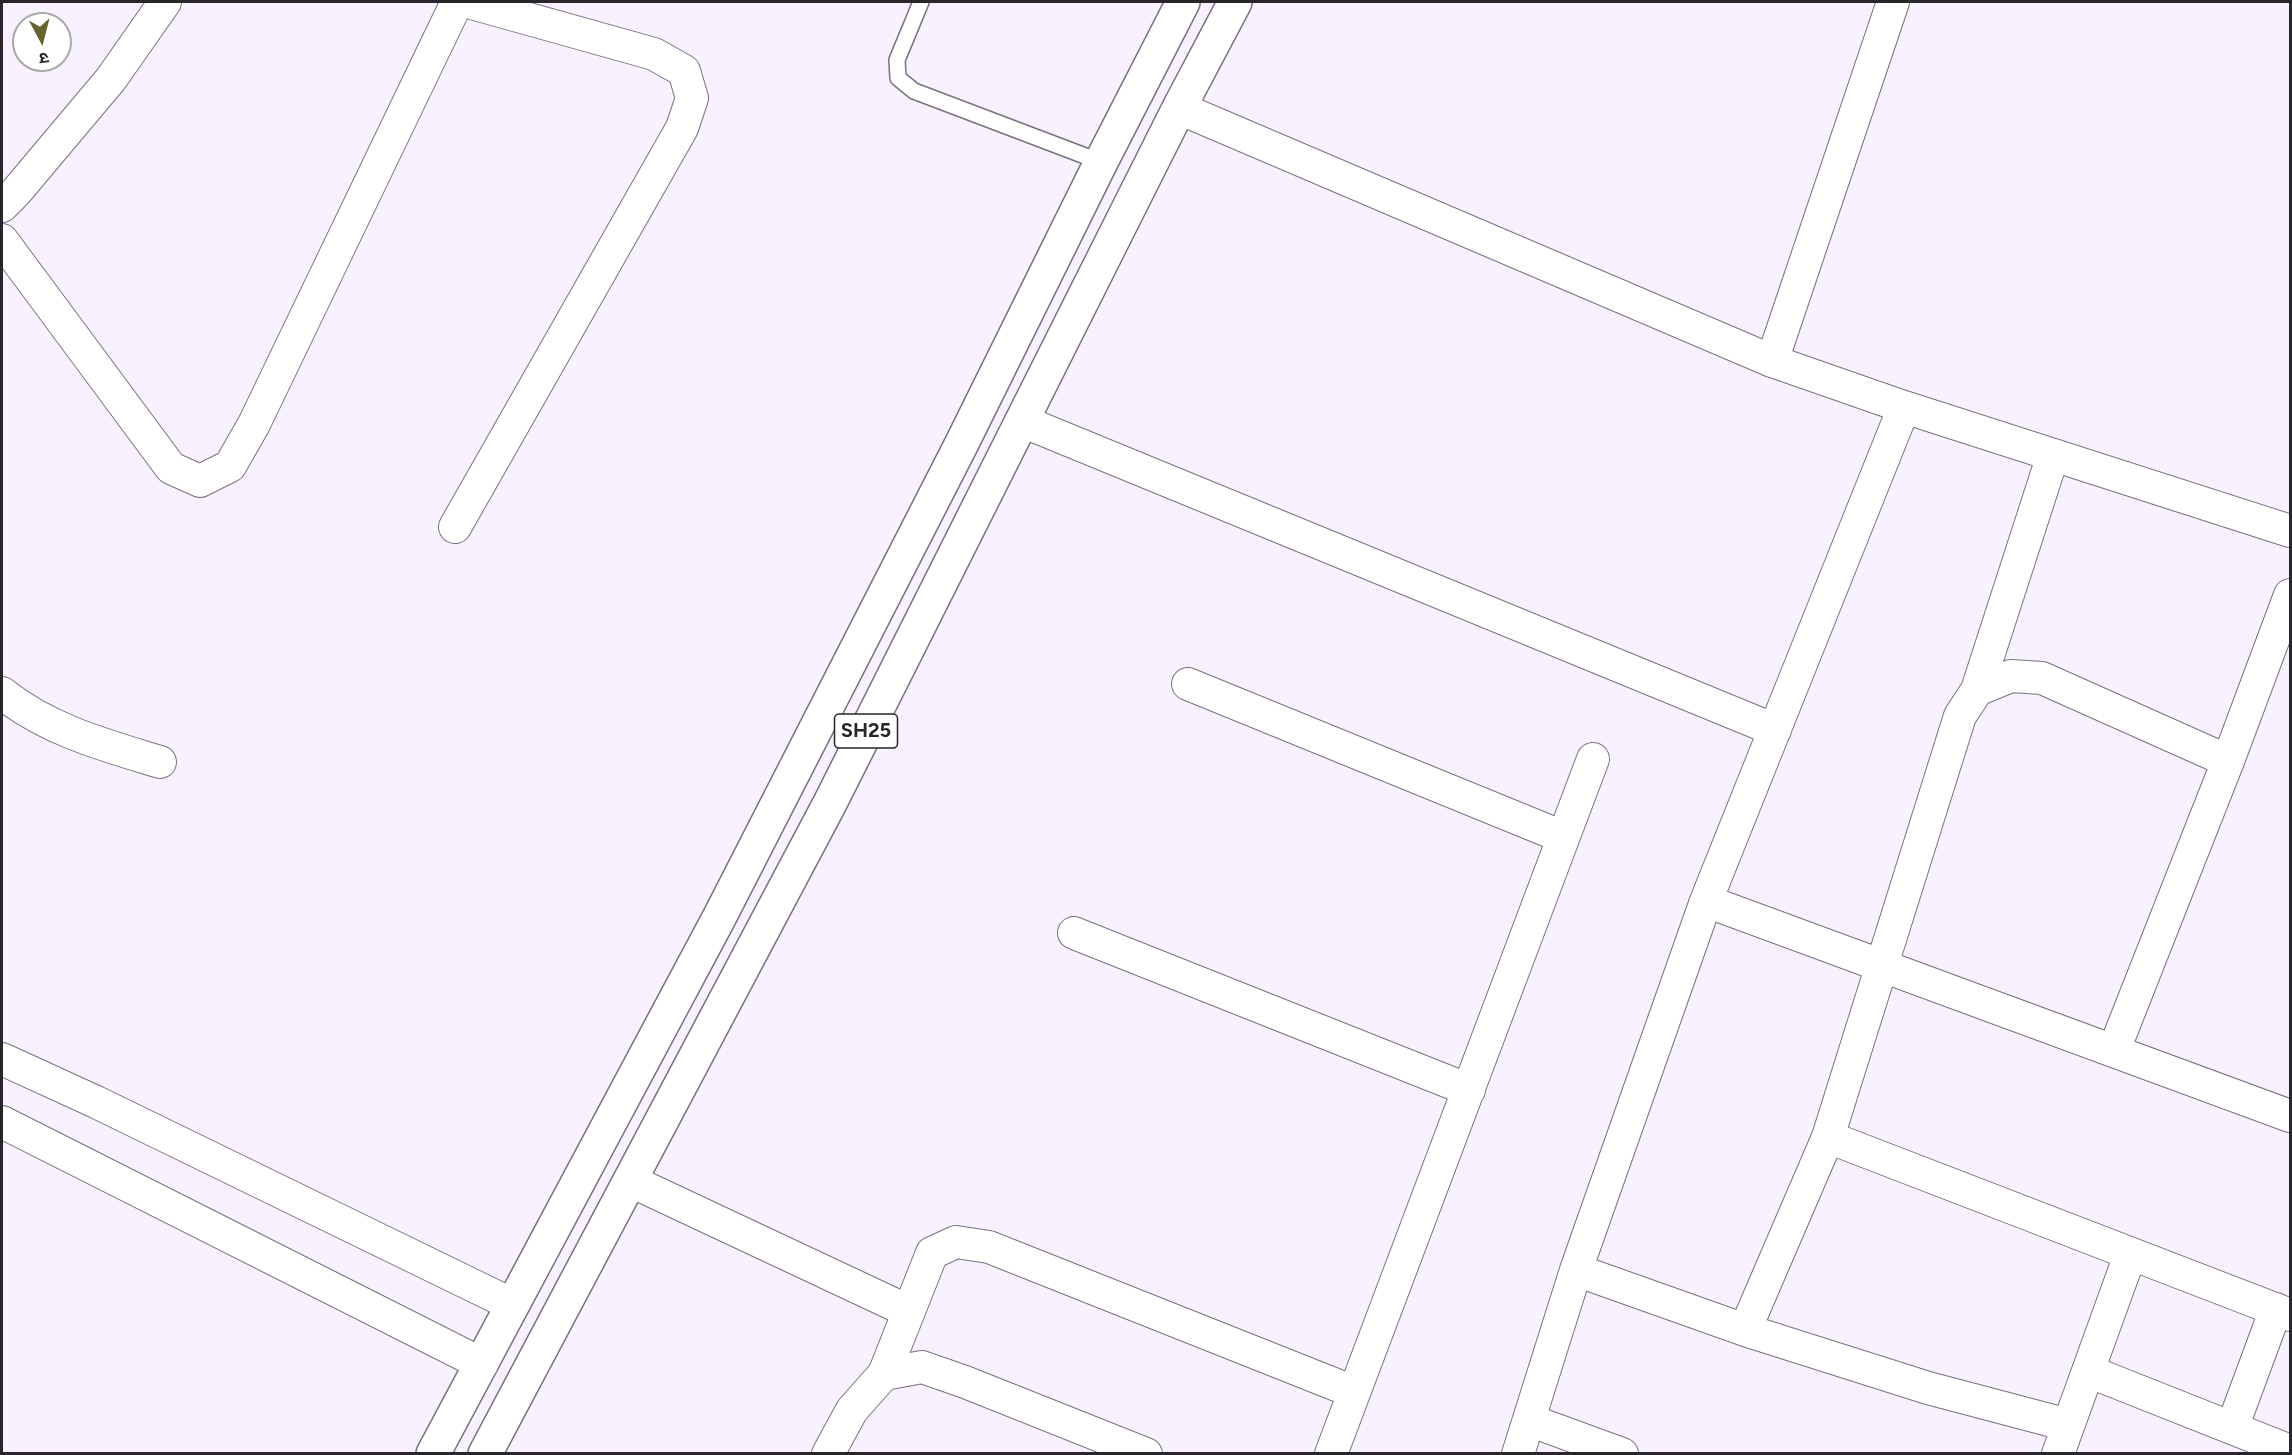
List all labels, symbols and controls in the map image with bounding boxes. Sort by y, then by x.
north arrow [12,12,72,72]
text: उ [38,48,50,68]
road number: SH25 [834,714,898,748]

